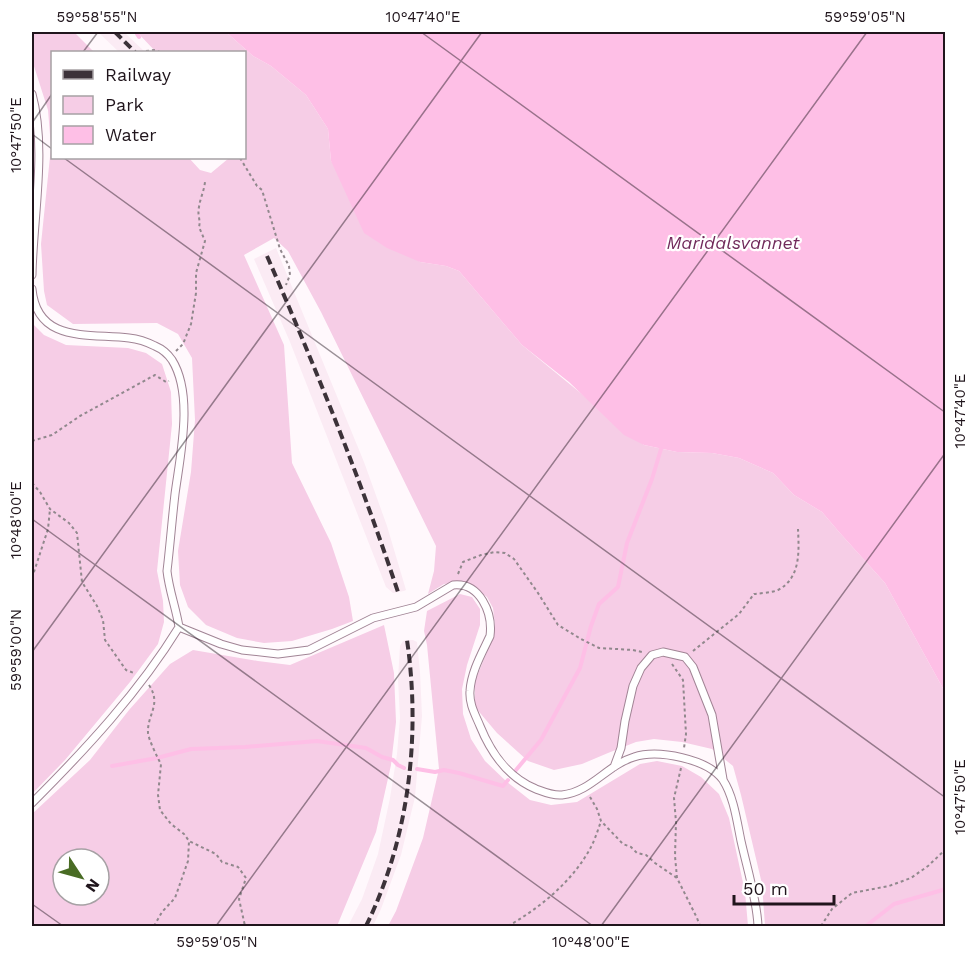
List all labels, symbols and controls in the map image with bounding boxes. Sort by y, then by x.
text: 59°58'55"N [57,8,137,26]
text: 10°47'40"E [386,8,460,26]
text: 59°59'05"N [824,8,906,26]
legend [51,51,246,159]
text: Railway [105,64,172,85]
text: Park [105,94,144,115]
text: 10°47'50"E [7,97,25,173]
text: Water [105,124,157,145]
water label: Maridalsvannet [666,232,800,253]
text: 10°47'40"E [951,374,969,448]
text: 10°48'00"E [7,481,25,559]
text: 59°59'00"N [7,609,25,691]
text: 10°47'50"E [951,759,969,835]
north arrow [51,847,111,907]
scale bar [734,868,834,906]
text: N [82,875,104,896]
text: 50 m [743,878,788,899]
text: 59°59'05"N [176,933,258,951]
text: 10°48'00"E [552,933,630,951]

